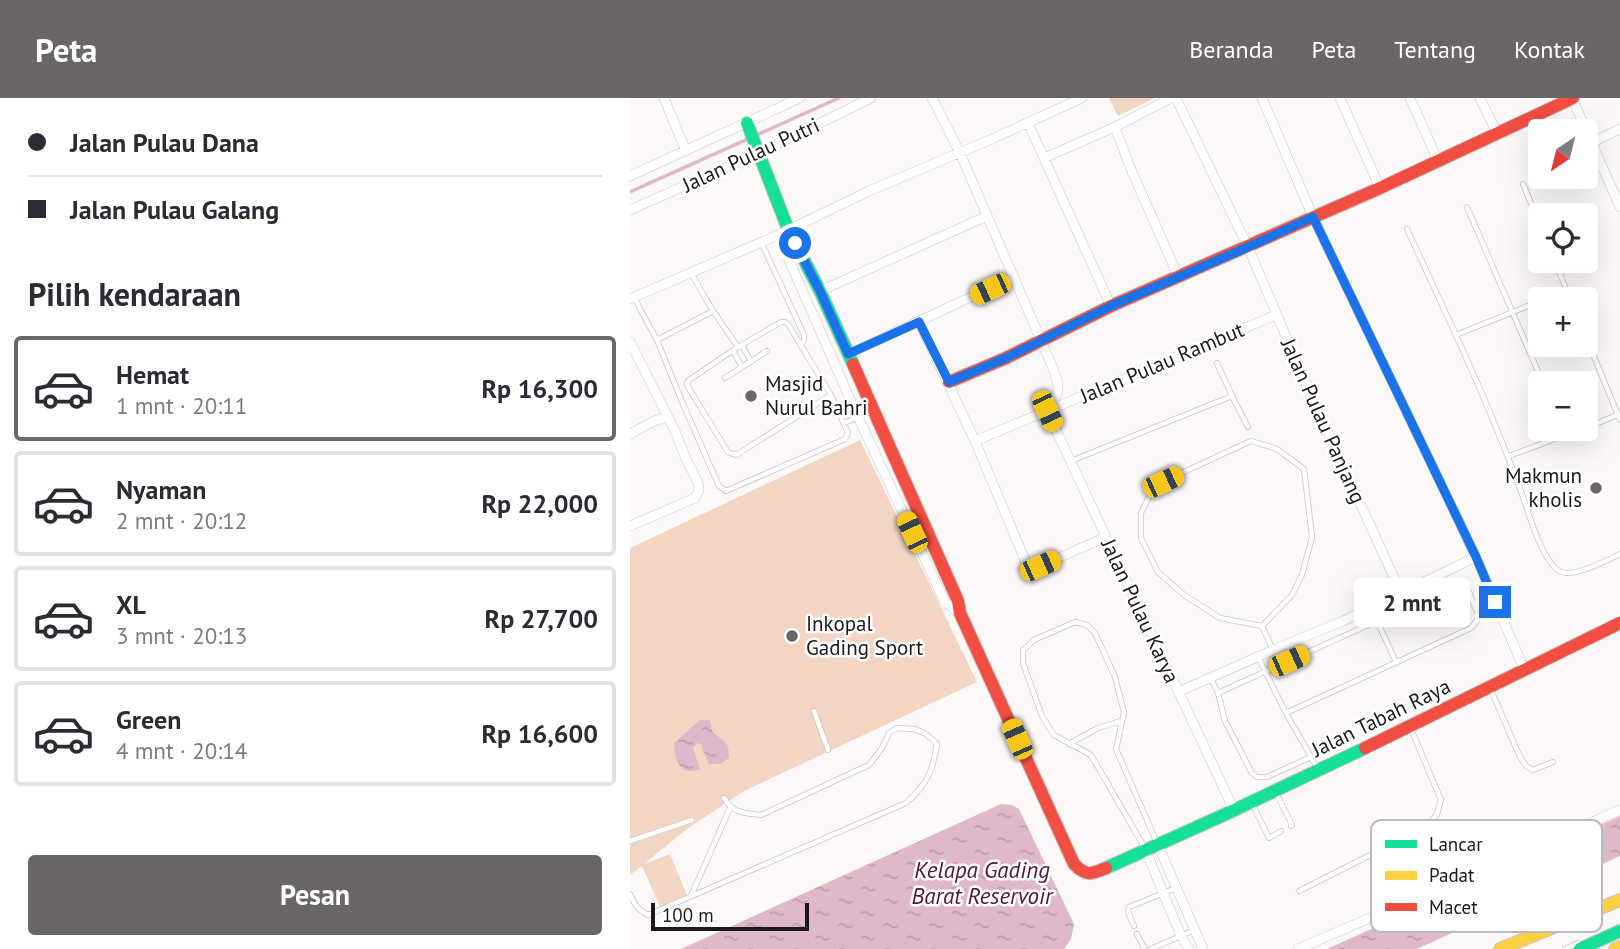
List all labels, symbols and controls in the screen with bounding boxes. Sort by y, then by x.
text: Peta [35,28,97,71]
text: Beranda [1189,34,1274,65]
text: Peta [1312,34,1356,65]
text: Tentang [1394,34,1476,65]
text: Kontak [1514,34,1585,65]
street label: Jalan Pulau Putri [677,111,824,199]
north arrow [1528,119,1598,189]
map controls [1528,119,1598,441]
text: Jalan Pulau Dana [70,126,259,159]
text: Jalan Pulau Galang [70,193,279,226]
button: locate [1528,203,1598,273]
route start [779,227,811,259]
car [967,271,1014,307]
text: Pilih kendaraan [28,273,241,315]
button: + [1528,287,1598,357]
street label: Jalan Pulau Rambut [1075,316,1248,410]
street label: Jalan Pulau Panjang [1275,333,1372,507]
icon: car [32,357,95,420]
text: Hemat [116,358,189,391]
place label: Masjid Nurul Bahri [765,370,868,421]
button: − [1528,371,1598,441]
text: Rp 16,300 [481,372,598,405]
marker: Masjid Nurul Bahri [743,388,759,404]
car [1029,388,1066,434]
text: 1 mnt · 20:11 [116,391,247,420]
place label: Makmun kholis [1505,462,1582,513]
car [1140,464,1187,500]
icon: car [32,472,95,535]
text: Nyaman [116,473,206,506]
marker: Makmun kholis [1588,480,1604,496]
text: Rp 22,000 [481,487,598,520]
text: 2 mnt · 20:12 [116,506,247,535]
car [894,509,931,555]
street label: Jalan Pulau Karya [1095,534,1186,687]
car [1017,548,1064,584]
callout: 2 mnt [1355,578,1470,626]
route end [1479,586,1511,618]
icon: car [32,587,95,650]
text: XL [116,588,146,621]
text: 2 mnt [1383,588,1441,617]
text: Rp 27,700 [485,602,598,635]
place label: Inkopal Gading Sport [806,610,923,661]
text: 3 mnt · 20:13 [116,621,247,650]
marker: Inkopal Gading Sport [784,628,800,644]
car [1266,643,1313,679]
street label: Jalan Tabah Raya [1306,672,1455,763]
icon: car [32,702,95,765]
text: Green [116,703,181,736]
car [999,716,1036,762]
text: Rp 16,600 [481,717,598,750]
text: 4 mnt · 20:14 [116,736,247,765]
legend [1371,820,1602,932]
text: Lancar [1429,832,1483,856]
button: Pesan [28,855,602,935]
water label: Kelapa Gading Barat Reservoir [912,855,1054,910]
text: Padat [1429,863,1475,887]
text: Macet [1429,895,1478,919]
scale bar [651,900,808,932]
text: 100 m [662,903,714,927]

